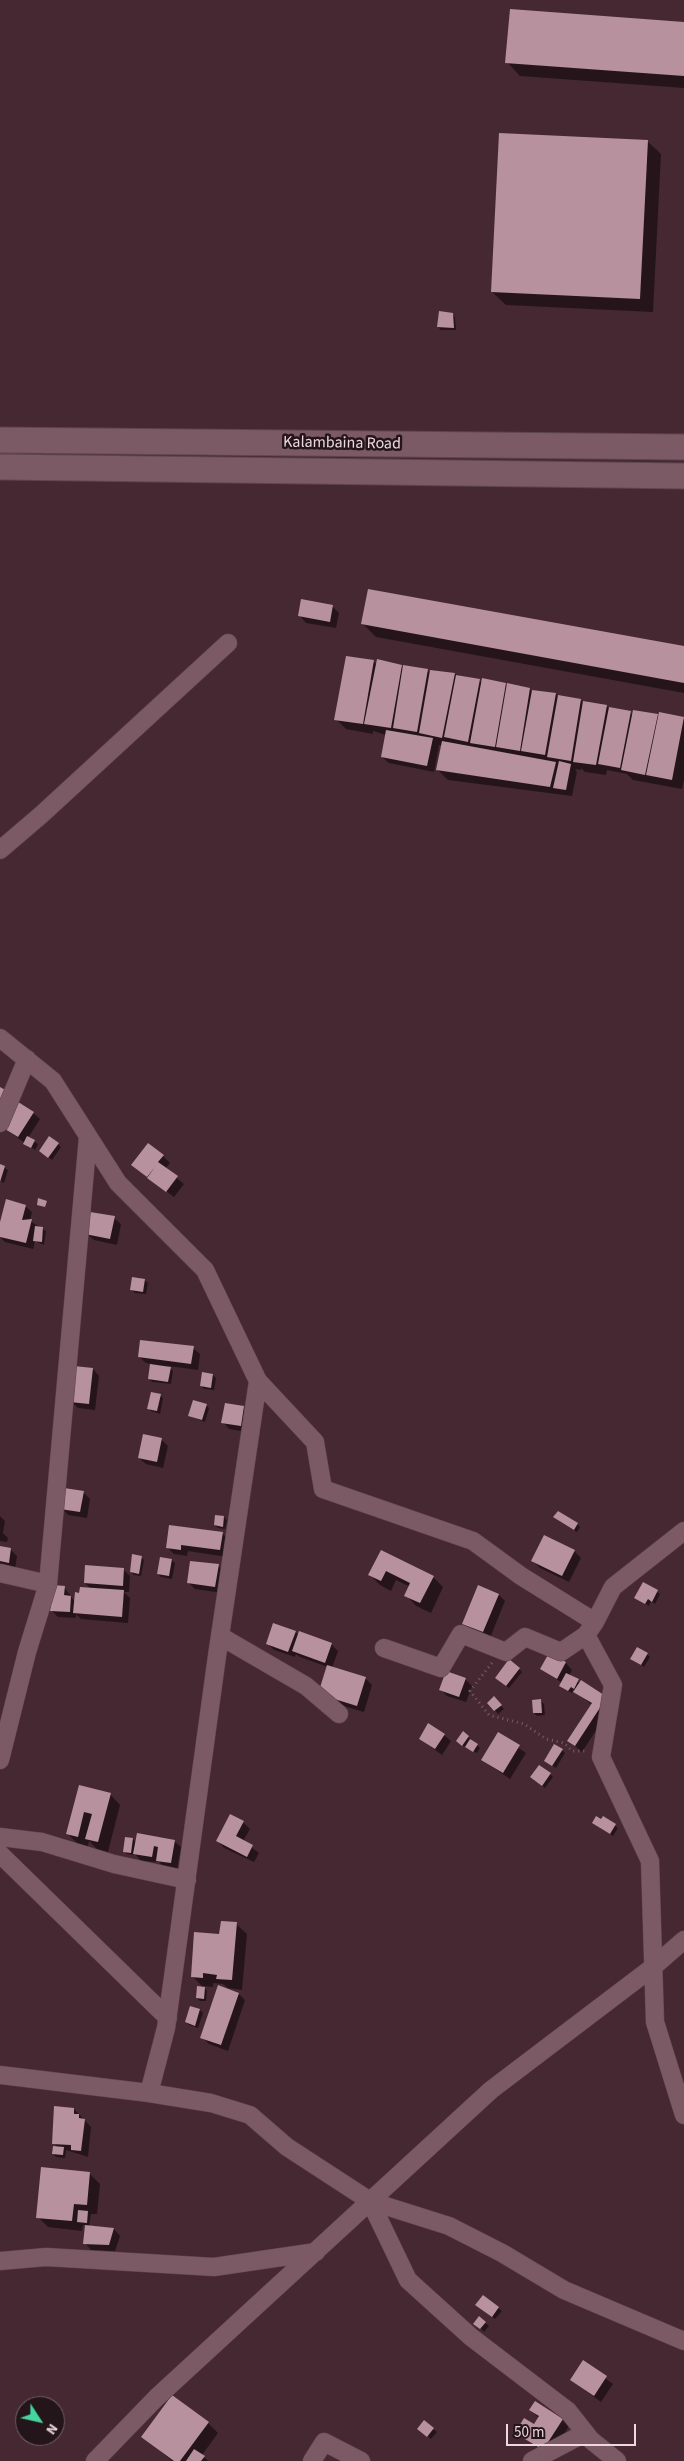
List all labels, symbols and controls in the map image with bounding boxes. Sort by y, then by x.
street label: Kalambaina Road [283,433,401,455]
north arrow [15,2396,65,2446]
scale bar [509,2414,639,2446]
text: N [41,2419,62,2439]
text: 50 m [514,2422,544,2443]

